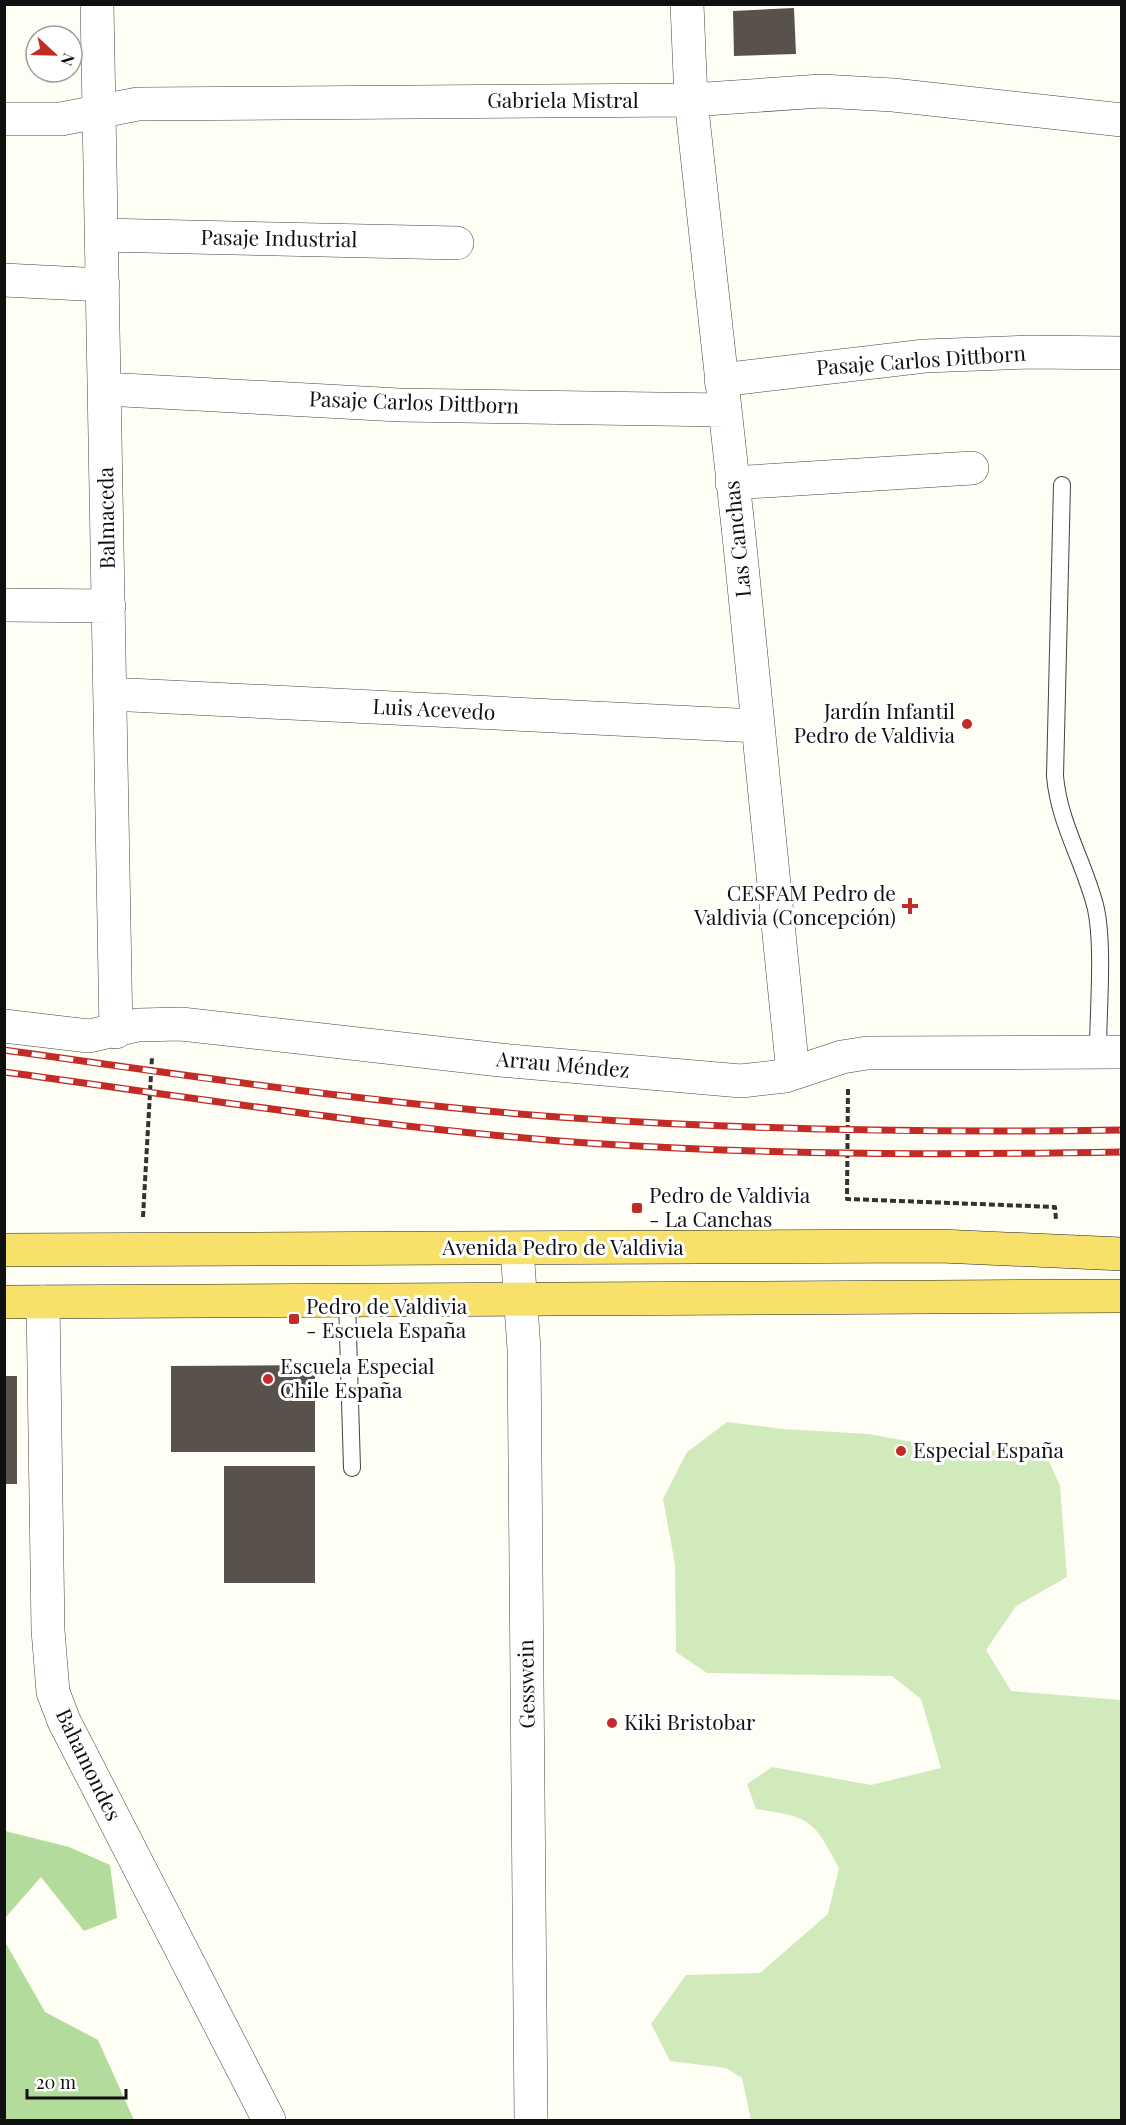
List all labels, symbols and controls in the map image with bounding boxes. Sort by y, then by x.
north arrow [24,24,84,84]
text: N [56,51,80,70]
street label: Gabriela Mistral [487,85,639,113]
street label: Pasaje Industrial [200,222,358,252]
street label: Pasaje Carlos Dittborn [815,338,1027,380]
street label: Pasaje Carlos Dittborn [309,383,520,419]
street label: Balmaceda [90,466,120,569]
street label: Las Canchas [716,479,756,599]
street label: Luis Acevedo [372,691,496,725]
place label: Jardín Infantil Pedro de Valdivia [794,696,956,748]
marker: Jardín Infantil Pedro de Valdivia [960,717,974,731]
place label: CESFAM Pedro de Valdivia (Concepción) [693,878,896,930]
marker: CESFAM Pedro de Valdivia (Concepción) [901,897,919,915]
street label: Arrau Méndez [494,1043,631,1083]
place label: Pedro de Valdivia - La Canchas [649,1180,811,1232]
marker: Pedro de Valdivia - La Canchas [630,1201,644,1215]
street label: Avenida Pedro de Valdivia [441,1232,684,1260]
place label: Pedro de Valdivia - Escuela España [306,1291,468,1343]
marker: Pedro de Valdivia - Escuela España [287,1312,301,1326]
place label: Escuela Especial Chile España [280,1351,434,1403]
marker: Escuela Especial Chile España [261,1372,275,1386]
place label: Especial España [913,1435,1064,1463]
marker: Especial España [894,1444,908,1458]
street label: Gesswein [510,1639,540,1729]
street label: Bahamondes [51,1703,129,1825]
place label: Kiki Bristobar [624,1707,756,1735]
marker: Kiki Bristobar [605,1716,619,1730]
scale bar [27,2062,126,2100]
text: 20 m [36,2070,76,2094]

